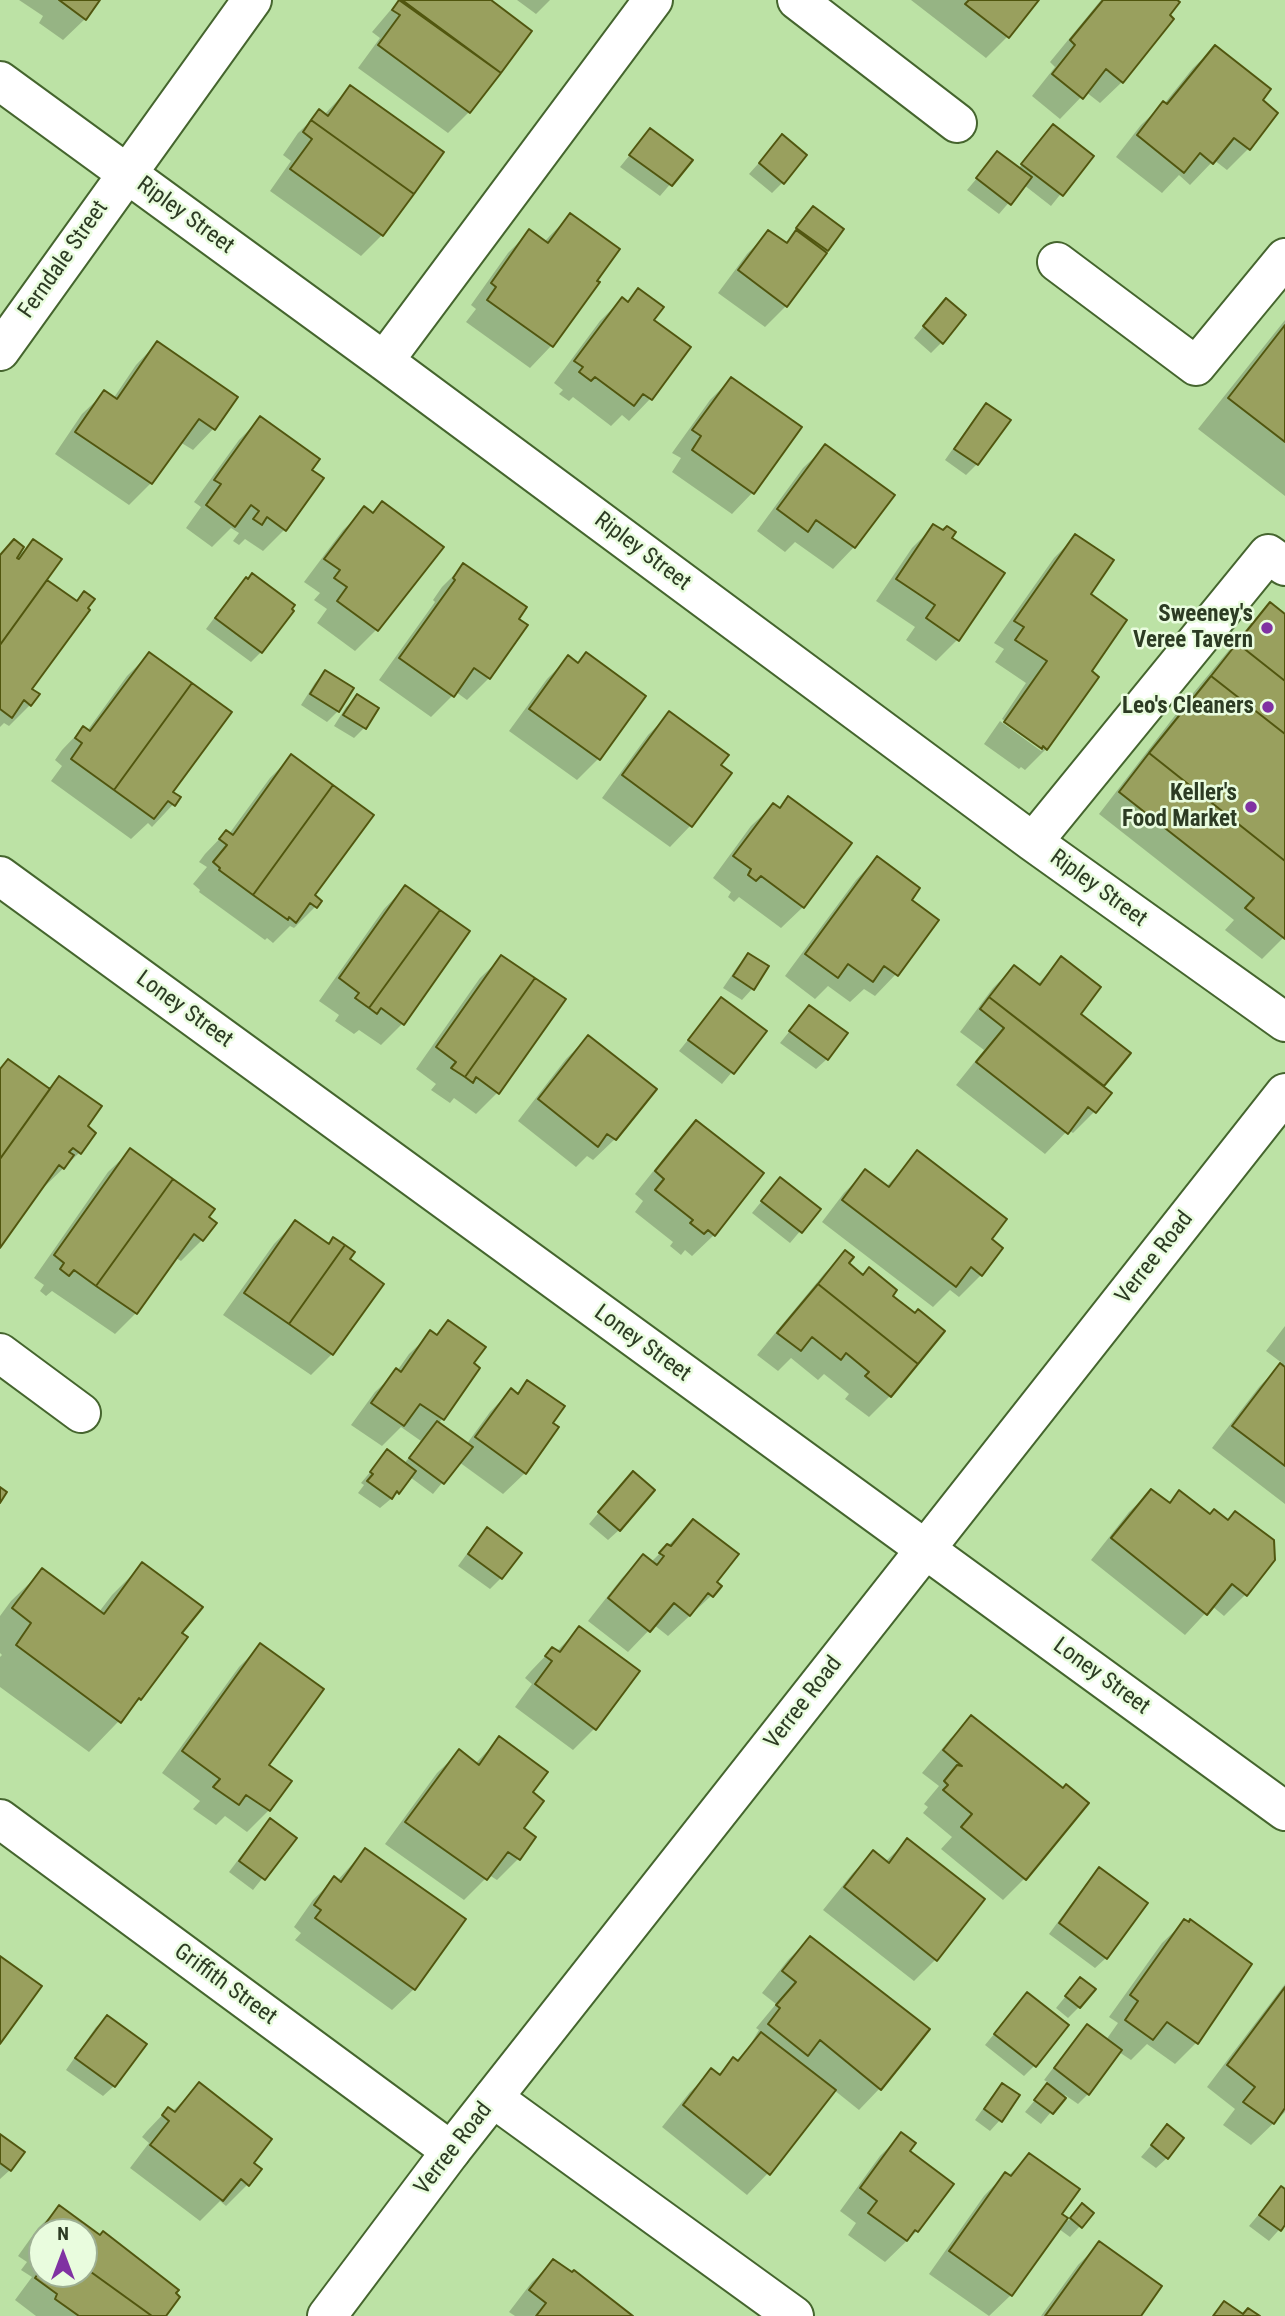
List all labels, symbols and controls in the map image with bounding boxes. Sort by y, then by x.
street label: Ripley Street [131,171,239,261]
street label: Ferndale Street [13,196,115,324]
street label: Ripley Street [588,507,696,597]
place label: Sweeney's Veree Tavern [1133,601,1253,655]
marker: Sweeney's Veree Tavern [1259,620,1275,636]
place label: Leo's Cleaners [1122,693,1254,721]
marker: Leo's Cleaners [1260,699,1276,715]
place label: Keller's Food Market [1122,780,1237,834]
marker: Keller's Food Market [1243,799,1259,815]
street label: Ripley Street [1044,844,1152,934]
street label: Loney Street [130,966,238,1054]
street label: Verree Road [1110,1206,1200,1310]
street label: Loney Street [588,1300,696,1388]
street label: Loney Street [1047,1633,1155,1721]
street label: Verree Road [759,1651,849,1755]
street label: Griffith Street [168,1939,282,2031]
street label: Verree Road [409,2097,499,2201]
north arrow [28,2218,98,2288]
text: N [57,2222,69,2245]

